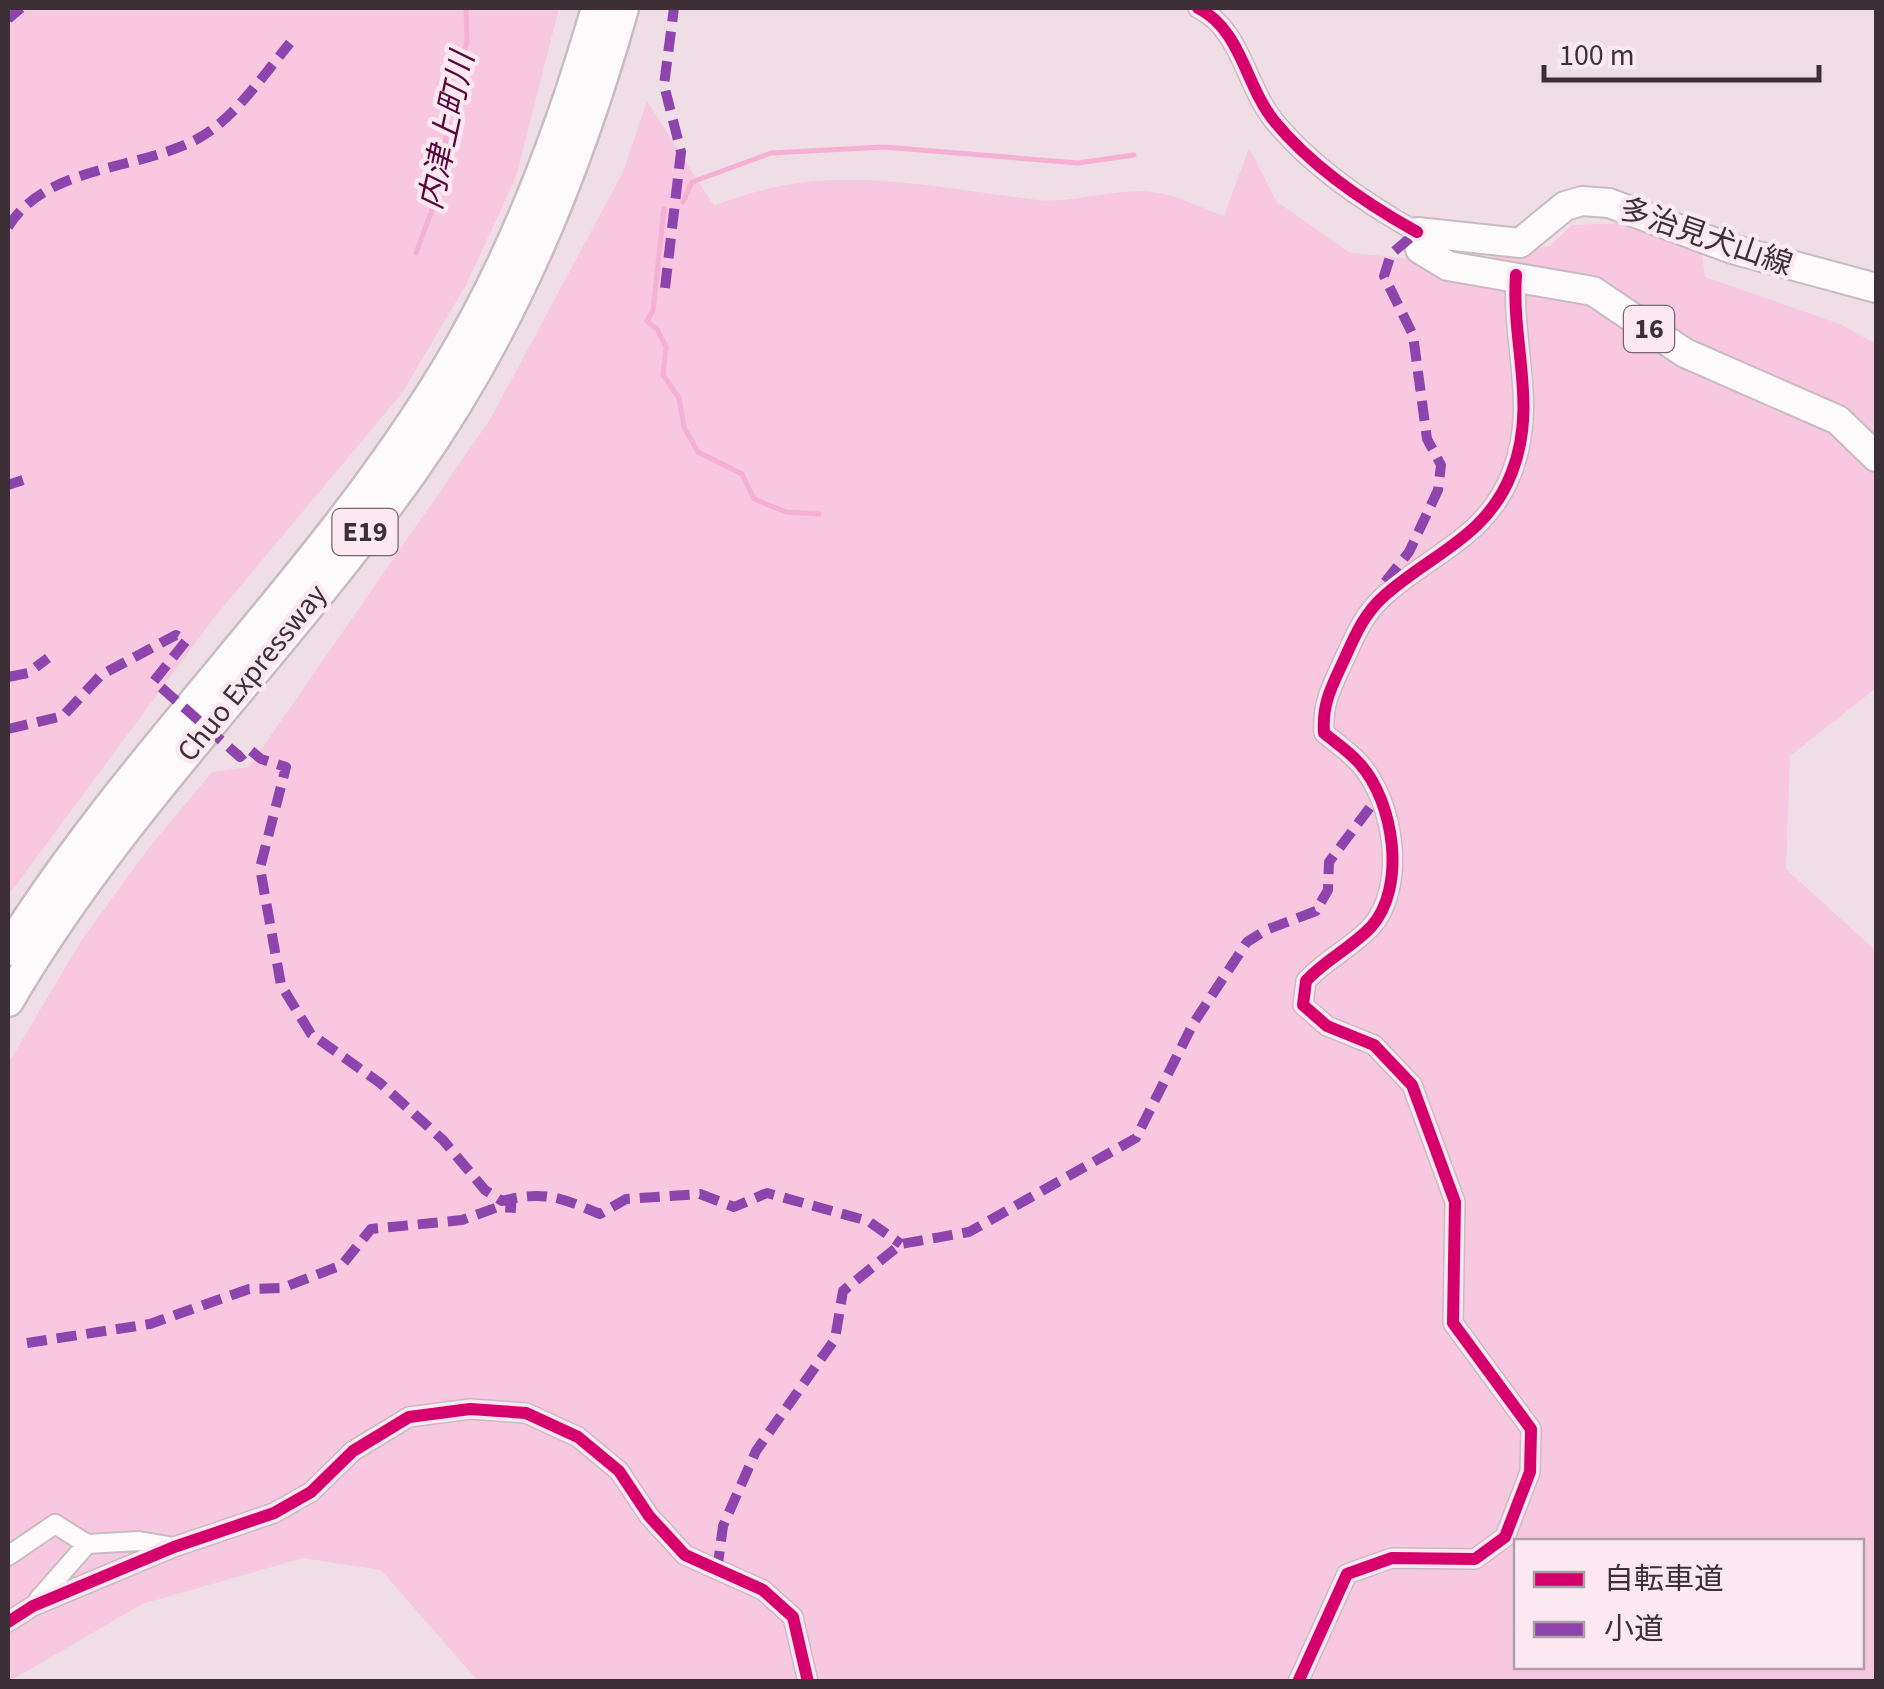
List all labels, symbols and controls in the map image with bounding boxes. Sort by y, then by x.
scale bar [1544,20,1819,82]
text: 100 m [1559,34,1635,77]
water label: 内津上町川 [408,45,487,214]
street label: 多治見犬山線 [1614,187,1798,287]
road number: 16 [1624,306,1674,352]
road number: E19 [332,509,398,555]
street label: Chuo Expressway [167,575,337,771]
legend [1514,1539,1864,1669]
text: 自転車道 [1604,1558,1724,1601]
text: 小道 [1604,1608,1664,1651]

